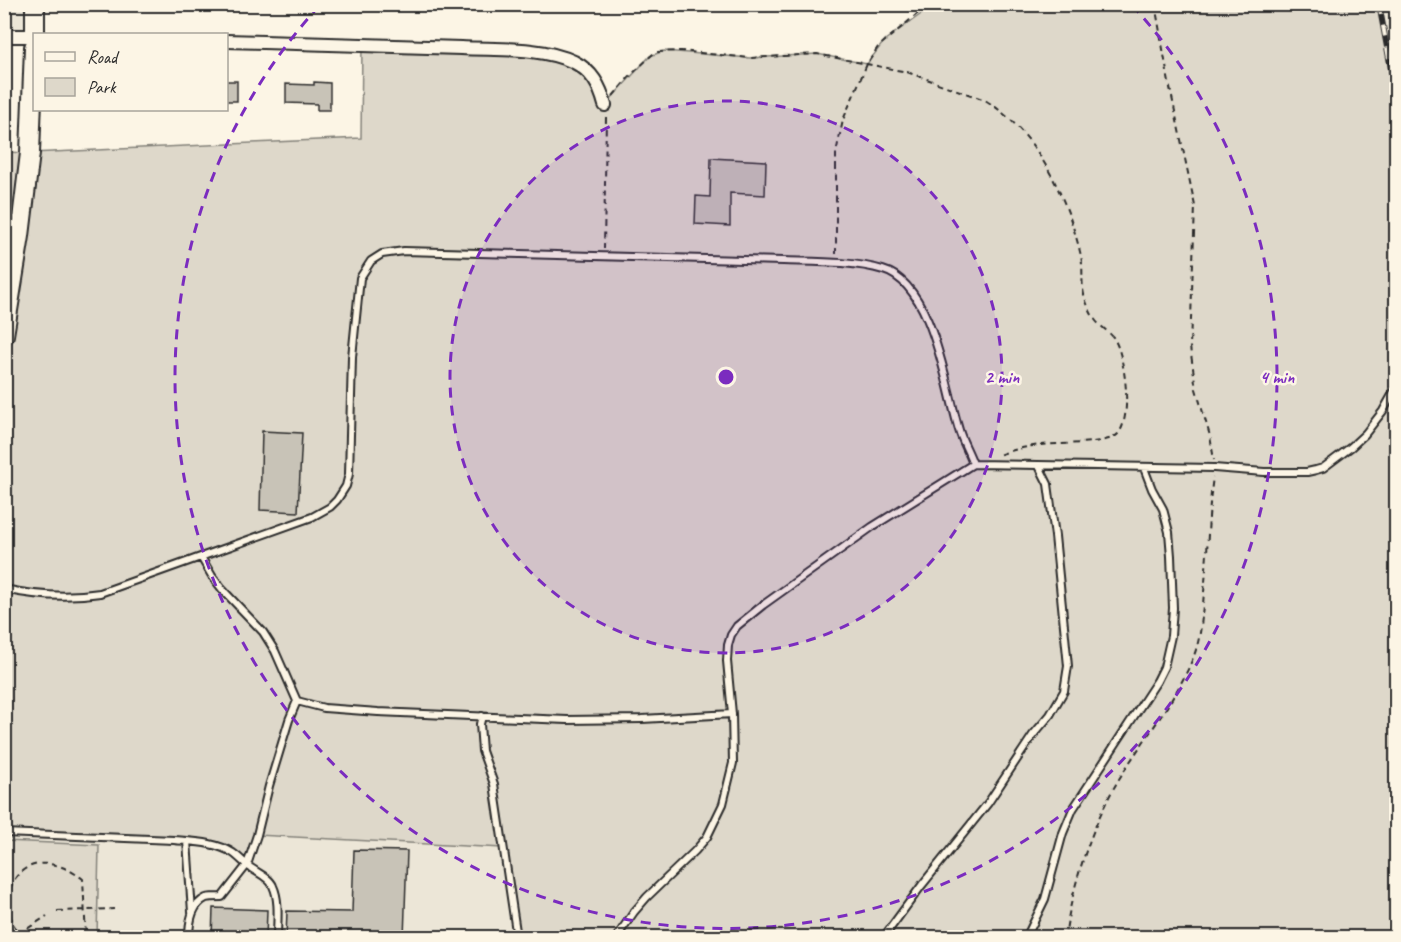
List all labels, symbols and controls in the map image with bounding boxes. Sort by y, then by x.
legend [33,33,228,111]
text: Road [87,46,120,68]
text: Park [87,76,117,98]
text: 2 min [985,366,1020,388]
text: 4 min [1260,366,1295,388]
centre of rings [716,367,736,387]

